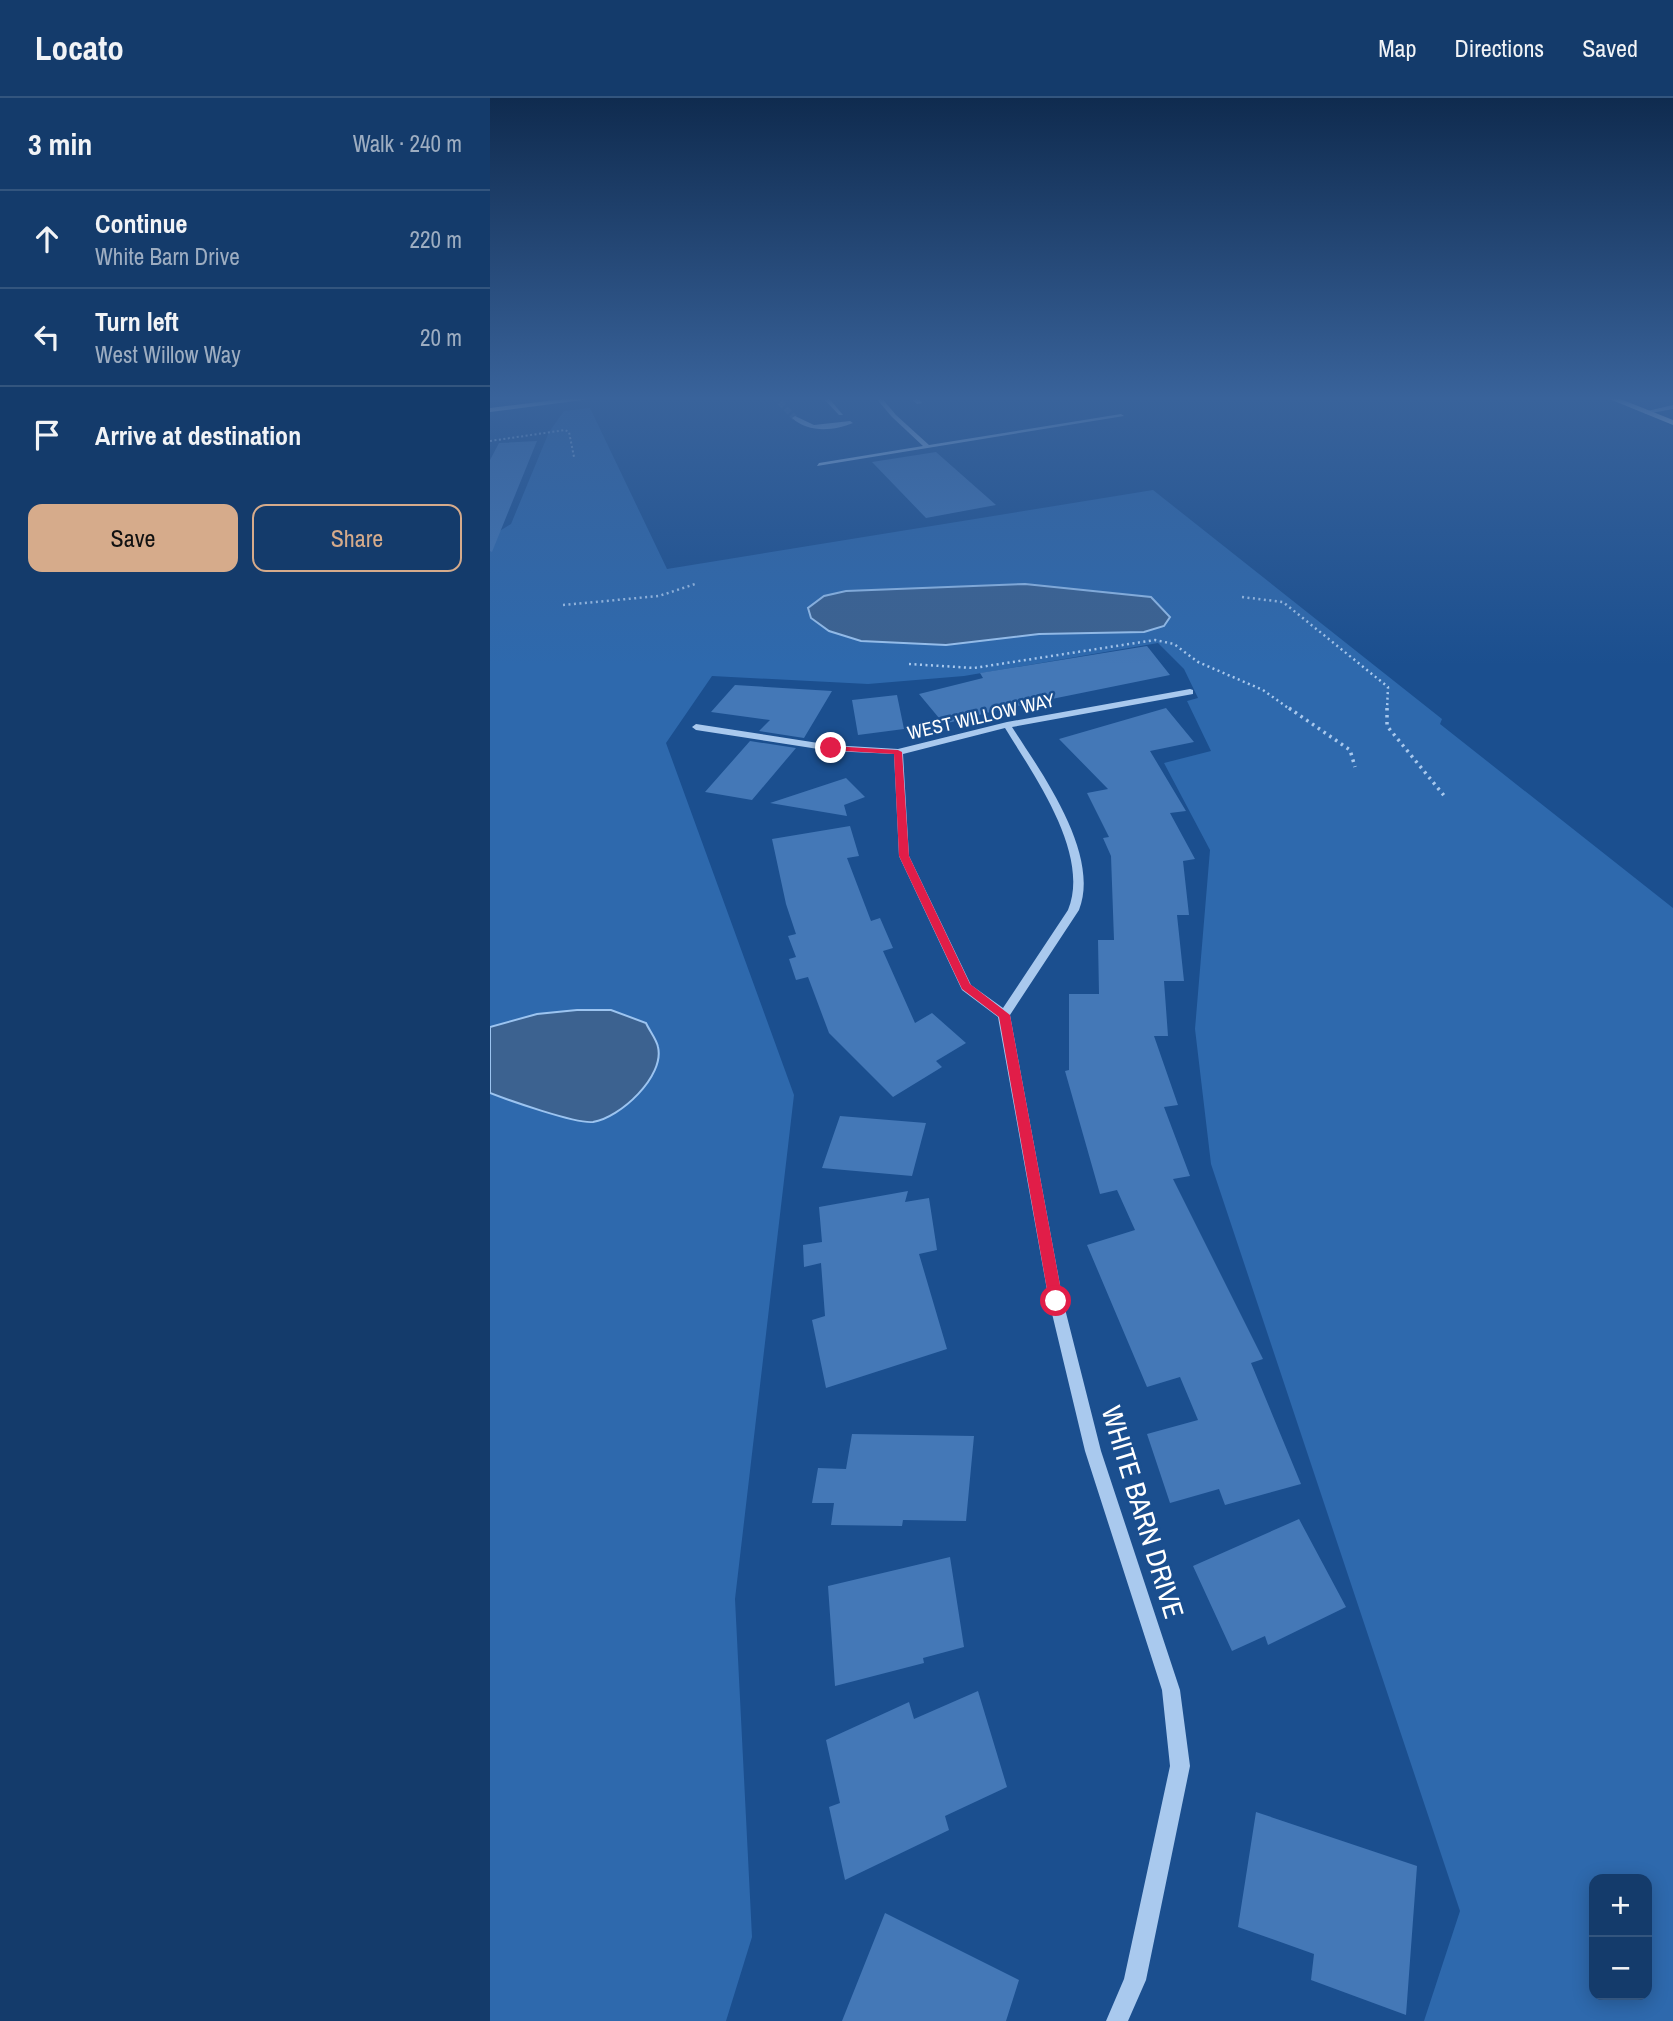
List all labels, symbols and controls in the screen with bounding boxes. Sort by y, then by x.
text: Locato [35,26,124,70]
text: Map [1378,32,1416,64]
text: Directions [1454,32,1544,64]
text: Saved [1582,32,1638,64]
text: 3 min [28,124,92,164]
text: Walk · 240 m [353,128,462,159]
text: Continue [95,206,187,241]
icon: ahead [28,220,66,258]
text: 220 m [410,224,462,255]
text: White Barn Drive [95,241,240,272]
text: Turn left [95,304,179,339]
icon: left [28,318,66,356]
text: 20 m [420,322,462,353]
text: West Willow Way [95,339,241,370]
icon: arrive [28,416,66,454]
text: Arrive at destination [95,418,301,453]
button: Save [28,504,238,572]
button: Share [252,504,462,572]
street label: WEST WILLOW WAY [905,686,1058,746]
route end [815,732,846,763]
route start [1040,1285,1071,1316]
street label: WHITE BARN DRIVE [1093,1401,1193,1623]
map controls [1589,1874,1652,2000]
button: + [1589,1874,1652,1937]
button: − [1589,1937,1652,2000]

